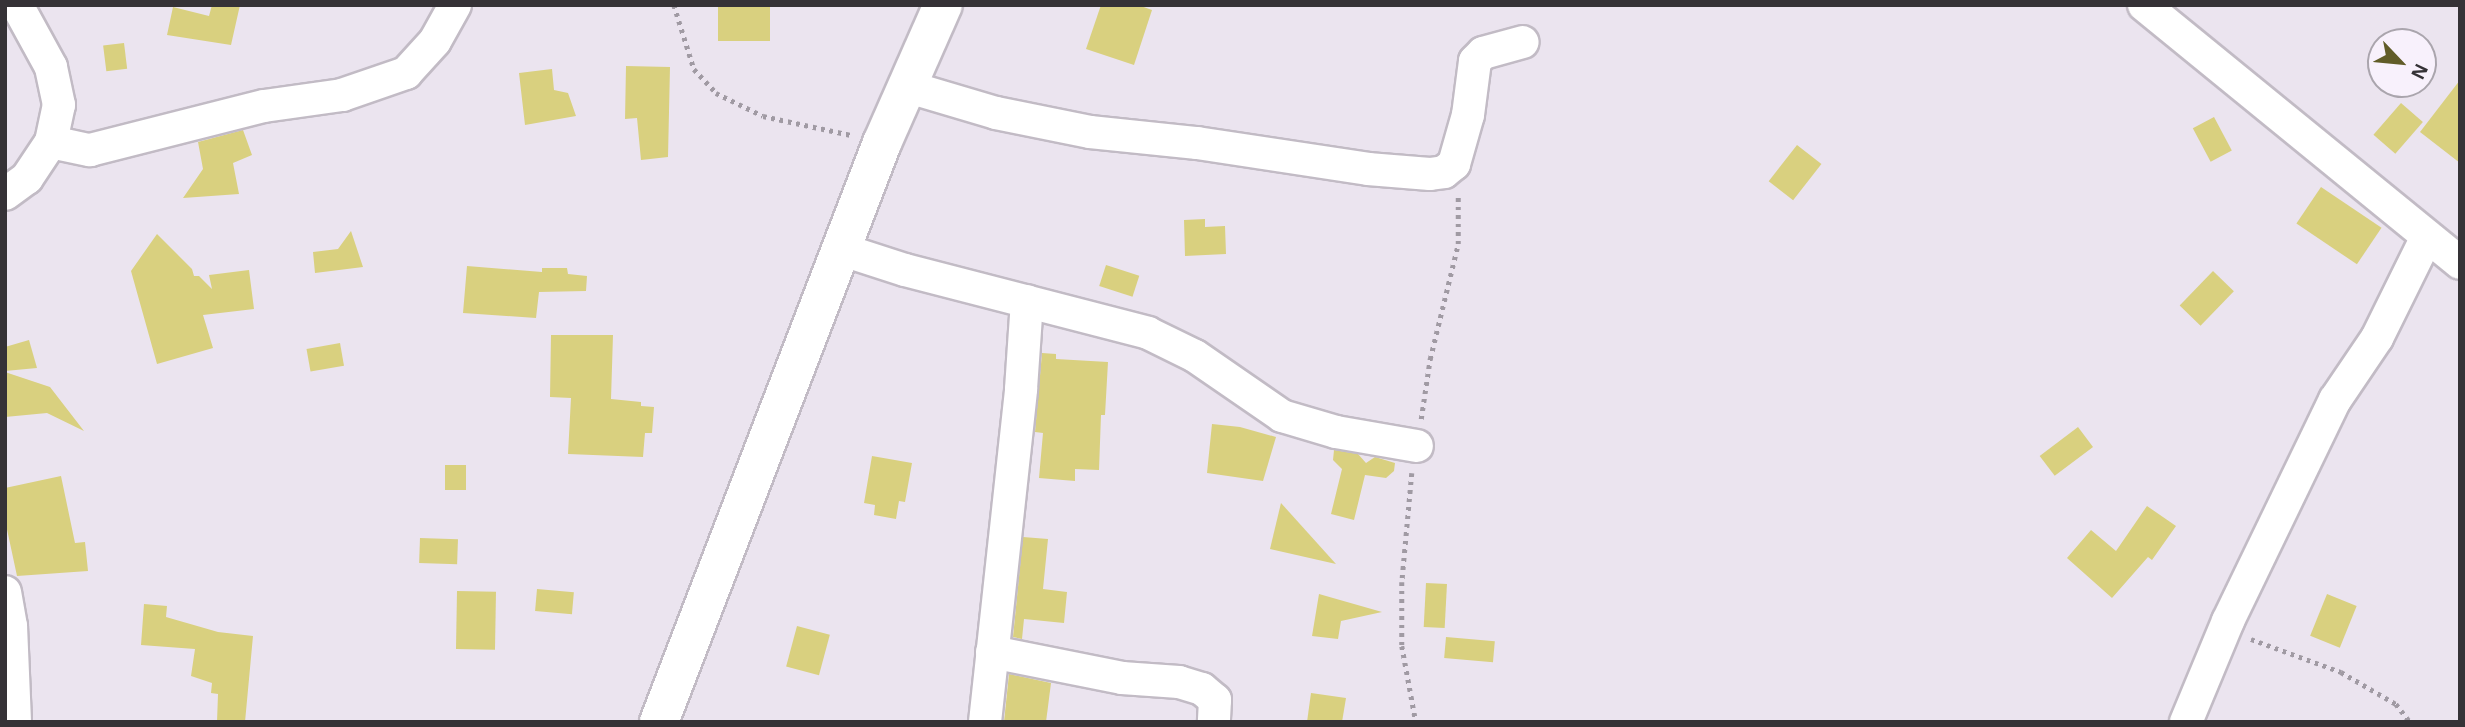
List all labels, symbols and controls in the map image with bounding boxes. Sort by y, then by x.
north arrow [2367,28,2437,98]
text: N [2407,61,2432,82]

